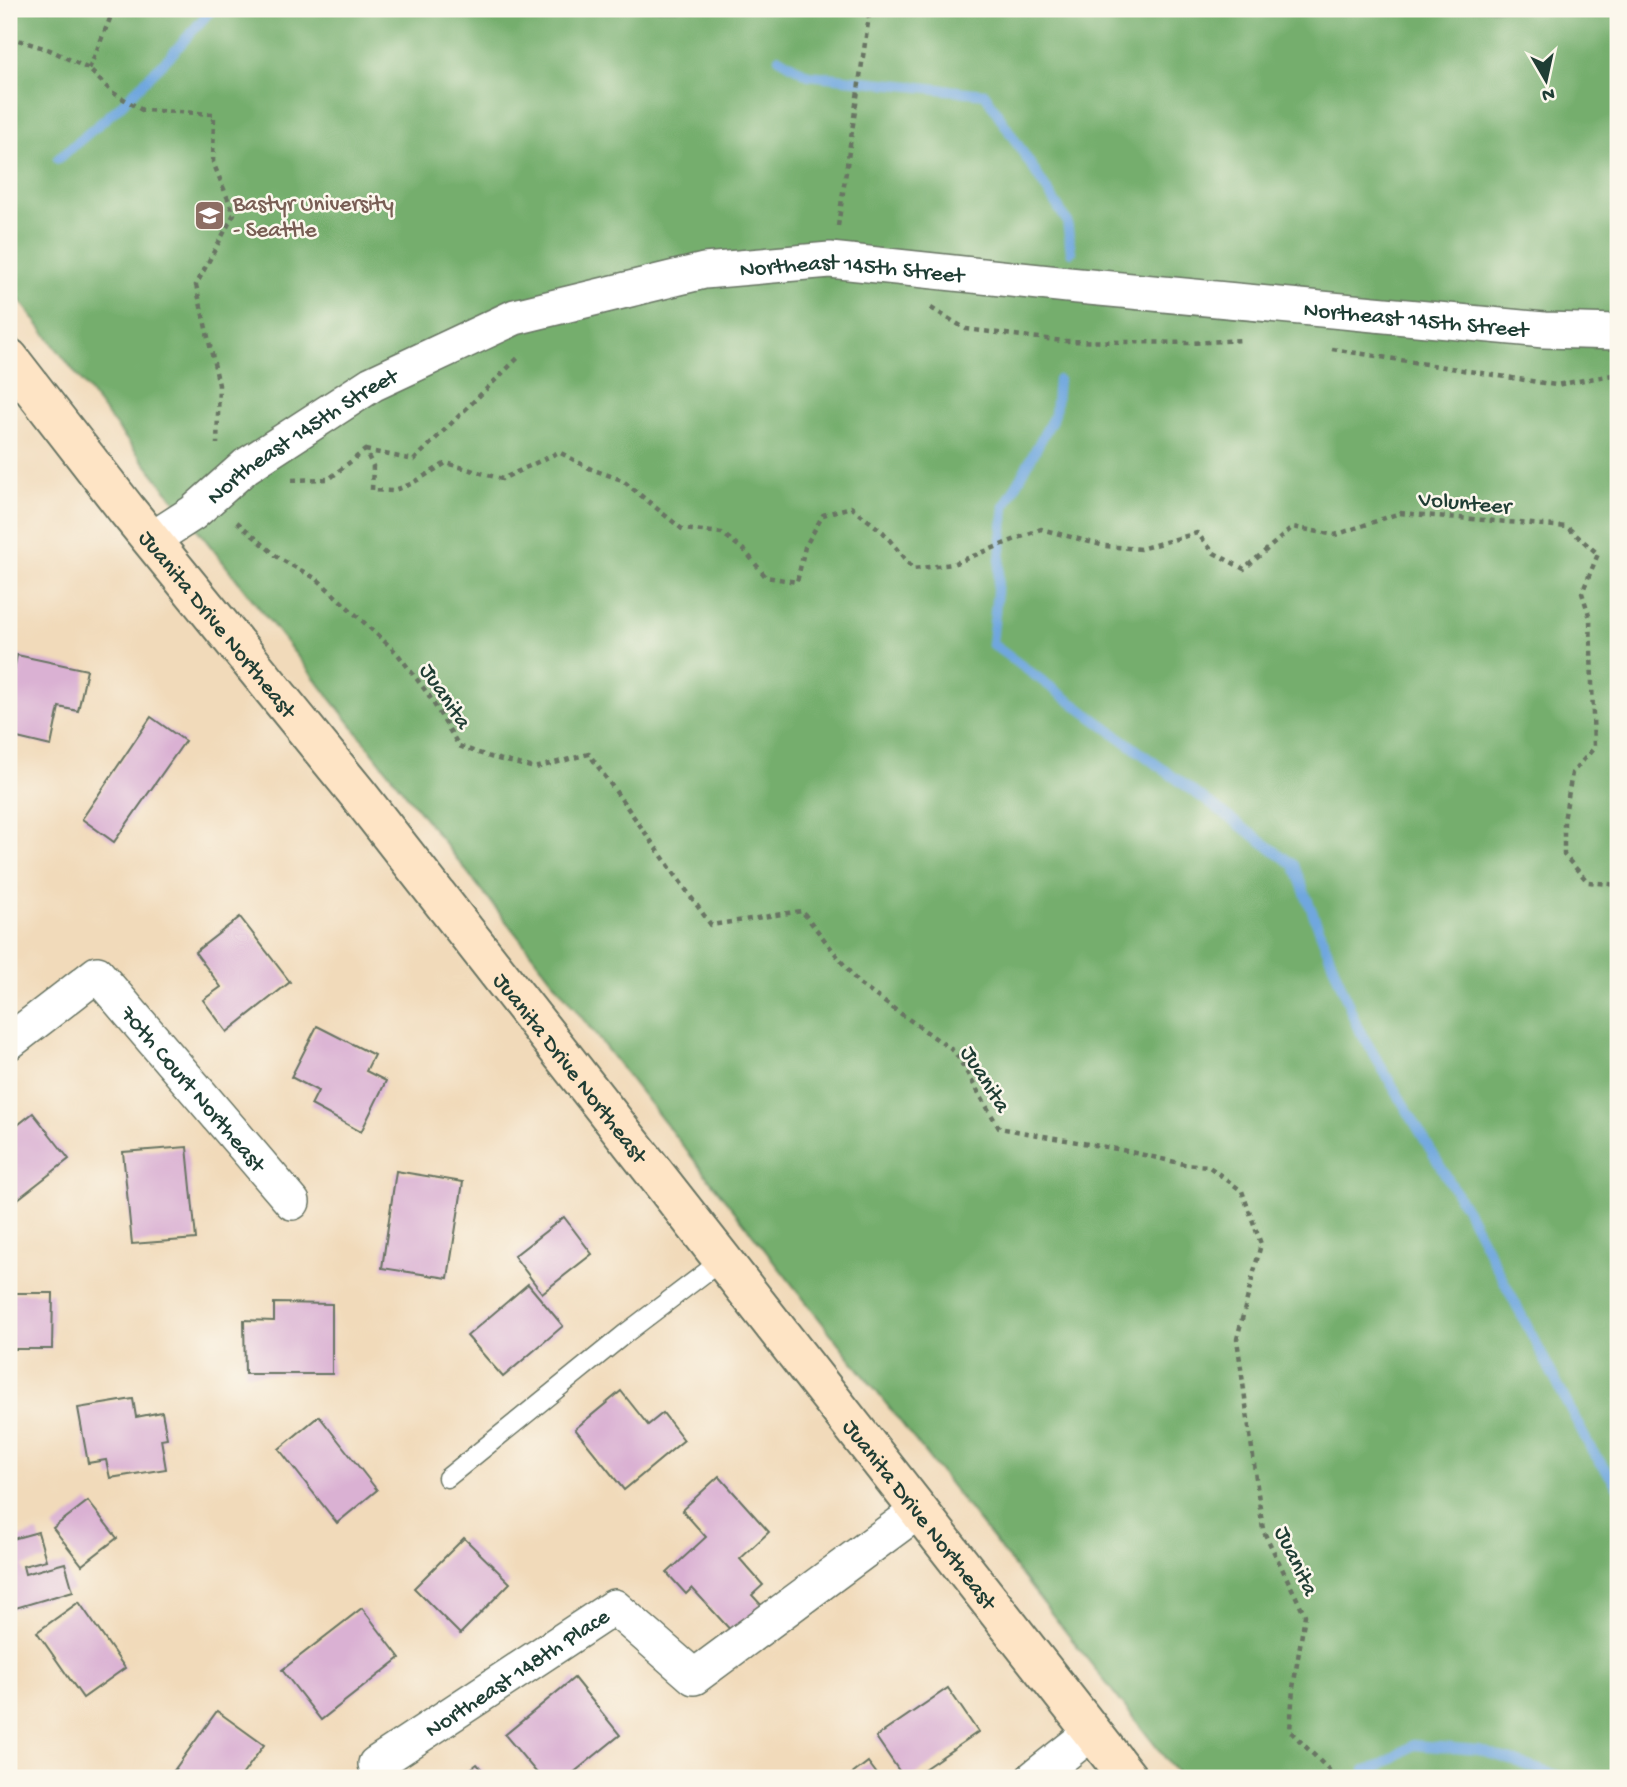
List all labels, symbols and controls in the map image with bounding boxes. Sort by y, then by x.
north arrow [1512,46,1582,116]
text: N [1540,81,1556,106]
place label: Bastyr University - Seattle [232,192,394,245]
school or university icon: Bastyr University - Seattle [193,198,227,232]
street label: Northeast 145th Street [739,250,967,291]
street label: Northeast 145th Street [1302,297,1531,346]
street label: Northeast 145th Street [202,363,404,512]
street label: Volunteer [1416,487,1514,522]
street label: Juanita Drive Northeast [132,526,302,726]
street label: Juanita [412,659,477,736]
street label: Juanita Drive Northeast [486,968,653,1171]
street label: 70th Court Northeast [113,1001,271,1180]
street label: Juanita [953,1041,1016,1119]
street label: Juanita Drive Northeast [835,1415,1002,1617]
street label: Juanita [1267,1522,1323,1602]
street label: Northeast 148th Place [421,1603,616,1745]

